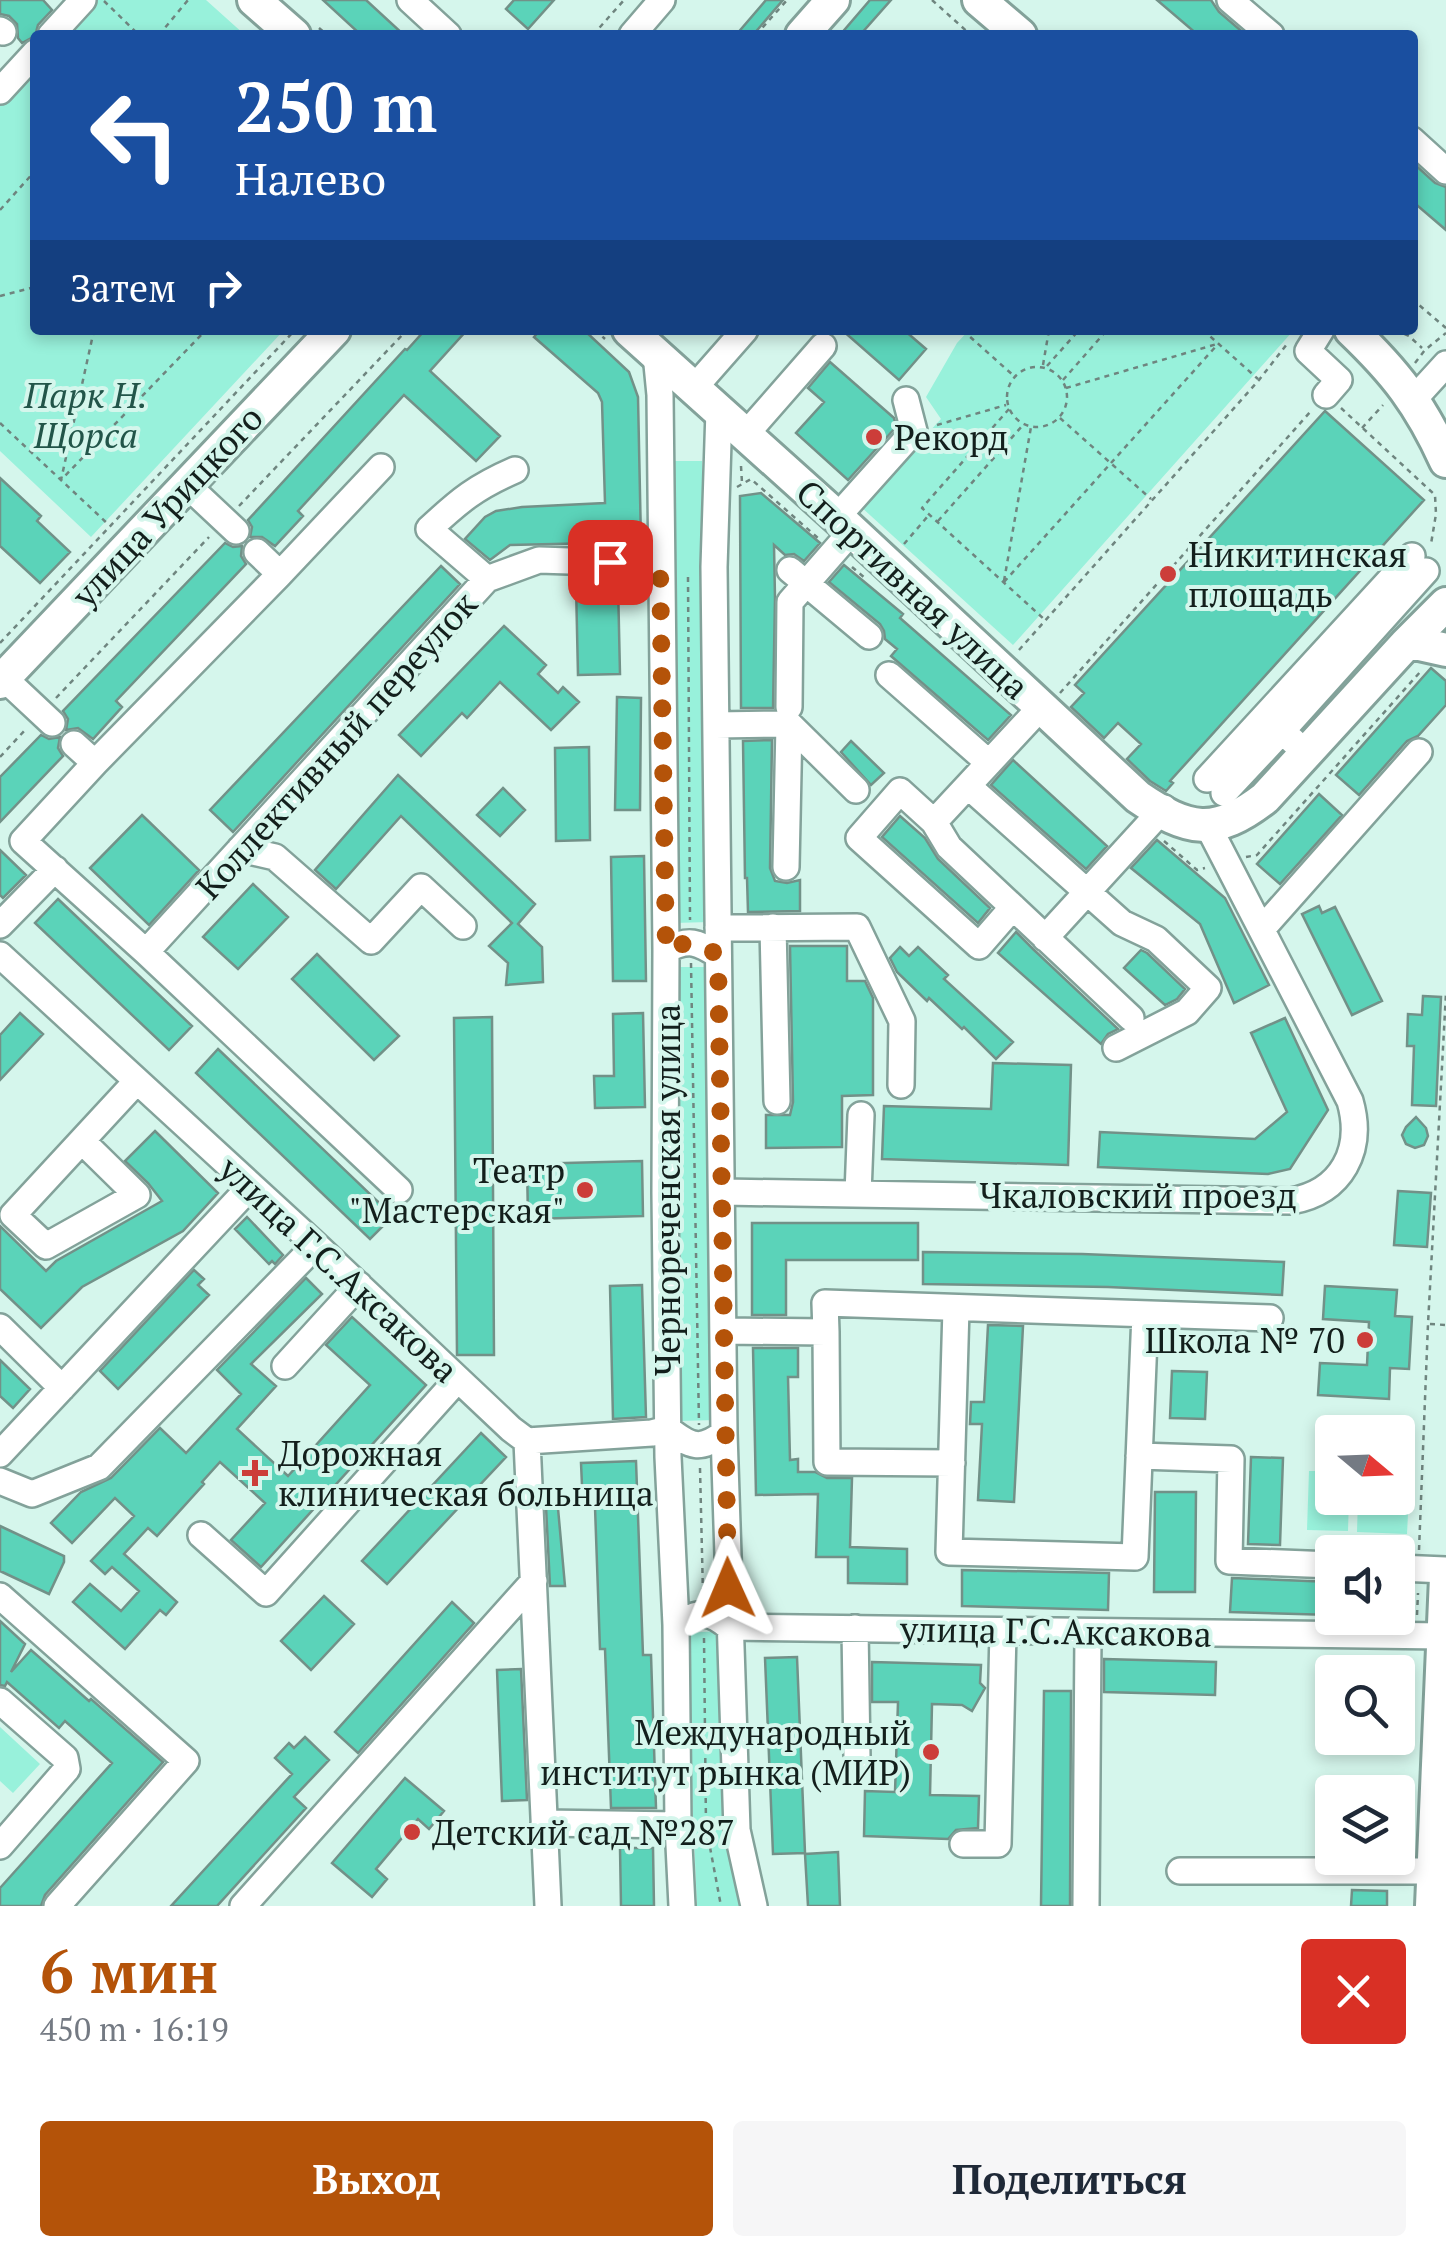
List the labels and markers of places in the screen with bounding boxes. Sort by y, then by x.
place label: Рекорд [894,414,1008,460]
marker: Рекорд [863,426,885,448]
pin [568,520,653,605]
place label: Никитинская площадь [1188,531,1407,617]
marker: Никитинская площадь [1157,563,1179,585]
place label: Театр "Мастерская" [348,1147,565,1233]
marker: Театр "Мастерская" [574,1179,596,1201]
place label: Школа № 70 [1145,1317,1345,1363]
marker: Школа № 70 [1354,1329,1376,1351]
place label: Дорожная клиническая больница [278,1430,654,1516]
marker: Дорожная клиническая больница [242,1460,268,1486]
place label: Международный институт рынка (МИР) [540,1709,911,1795]
marker: Международный институт рынка (МИР) [920,1741,942,1763]
place label: Детский сад №287 [432,1809,735,1855]
marker: Детский сад №287 [401,1821,423,1843]

